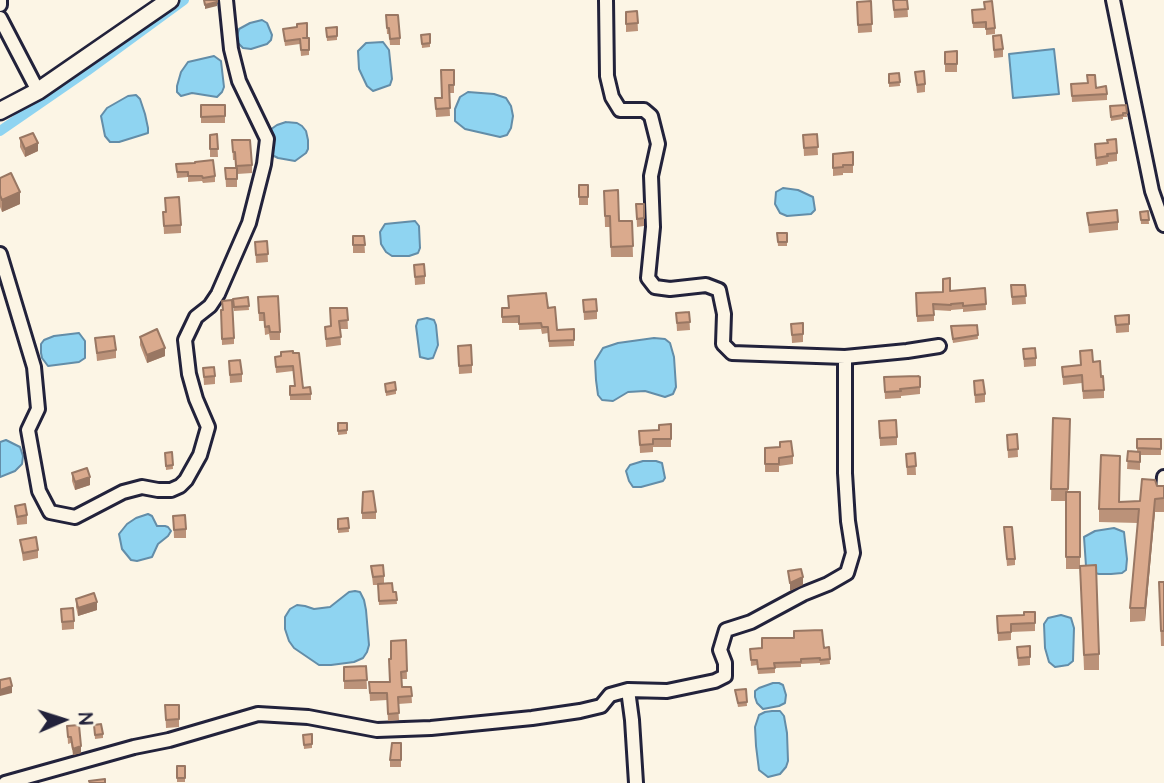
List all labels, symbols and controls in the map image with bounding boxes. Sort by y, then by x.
north arrow [28,685,98,755]
text: N [71,712,98,726]

